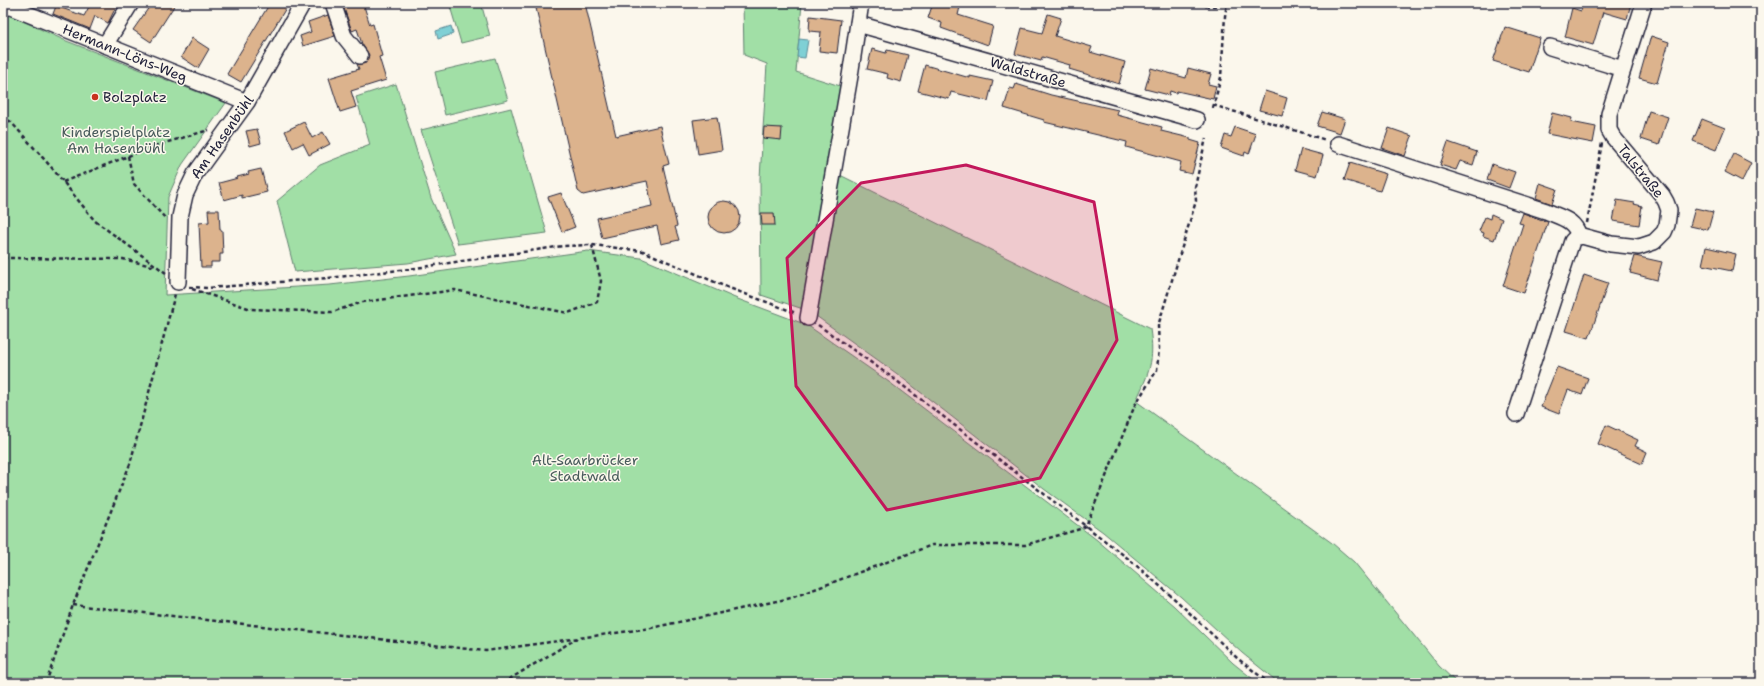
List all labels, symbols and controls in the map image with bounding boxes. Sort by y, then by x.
street label: Hermann-Löns-Weg [60,20,190,86]
street label: Waldstraße [988,53,1068,91]
place label: Bolzplatz [103,88,167,106]
street label: Am Hasenbühl [187,91,258,182]
marker: Bolzplatz [90,92,100,102]
park label: Kinderspielplatz Am Hasenbühl [62,123,170,157]
street label: Talstraße [1614,140,1668,202]
park label: Alt-Saarbrücker Stadtwald [532,451,639,485]

